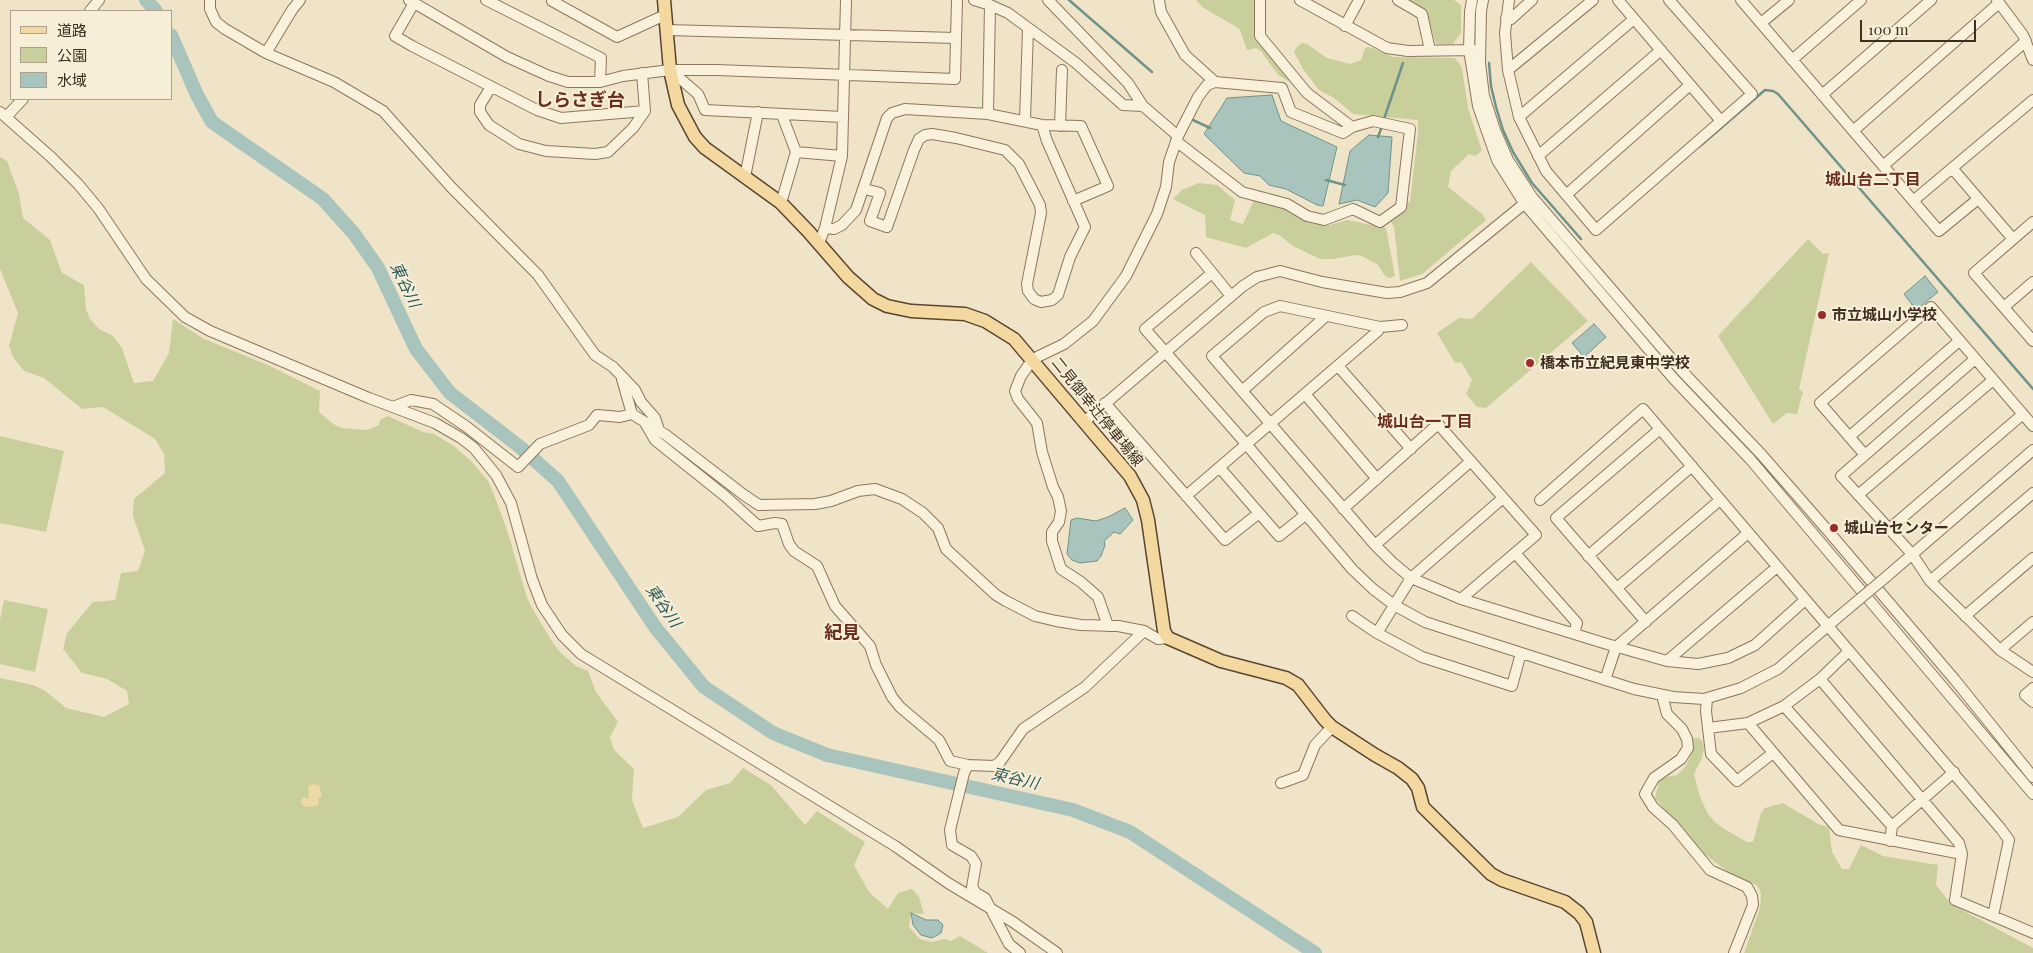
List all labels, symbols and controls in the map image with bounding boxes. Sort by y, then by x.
legend [10,10,172,100]
scale bar [1863,10,1979,42]
text: 100 m [1868,19,1909,39]
text: 道路 [57,20,87,40]
text: 公園 [57,45,87,65]
text: 水域 [57,70,87,90]
district label: しらさぎ台 [535,89,625,111]
district label: 城山台二丁目 [1825,170,1921,190]
water label: 東谷川 [386,259,424,311]
place label: 市立城山小学校 [1832,306,1937,324]
marker: 市立城山小学校 [1816,309,1828,321]
street label: 二見御幸辻停車場線 [1048,354,1146,470]
place label: 橋本市立紀見東中学校 [1540,354,1690,372]
marker: 橋本市立紀見東中学校 [1524,357,1536,369]
district label: 城山台一丁目 [1377,412,1473,432]
place label: 城山台センター [1844,519,1949,537]
marker: 城山台センター [1828,522,1840,534]
water label: 東谷川 [641,581,685,631]
district label: 紀見 [824,622,860,644]
water label: 東谷川 [989,764,1041,794]

